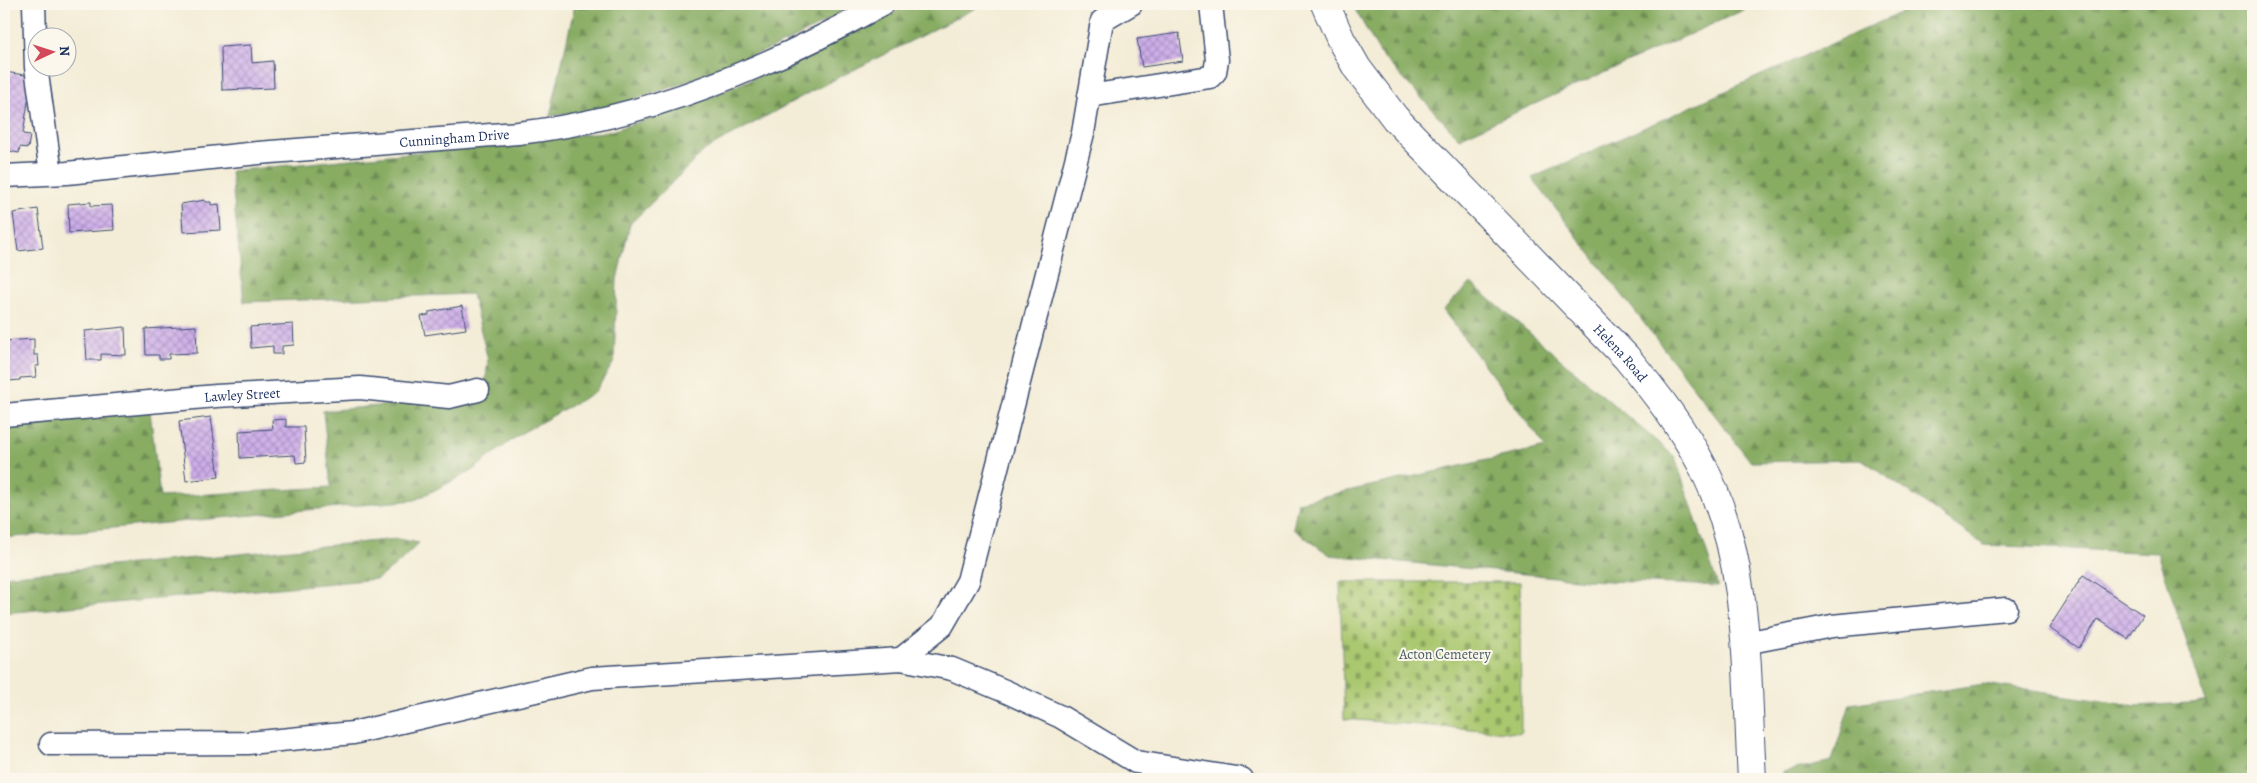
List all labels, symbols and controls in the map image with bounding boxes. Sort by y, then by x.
north arrow [28,28,78,78]
text: N [55,45,74,57]
street label: Cunningham Drive [399,124,510,152]
street label: Helena Road [1589,319,1652,386]
street label: Lawley Street [203,383,281,407]
park label: Acton Cemetery [1398,645,1491,664]

